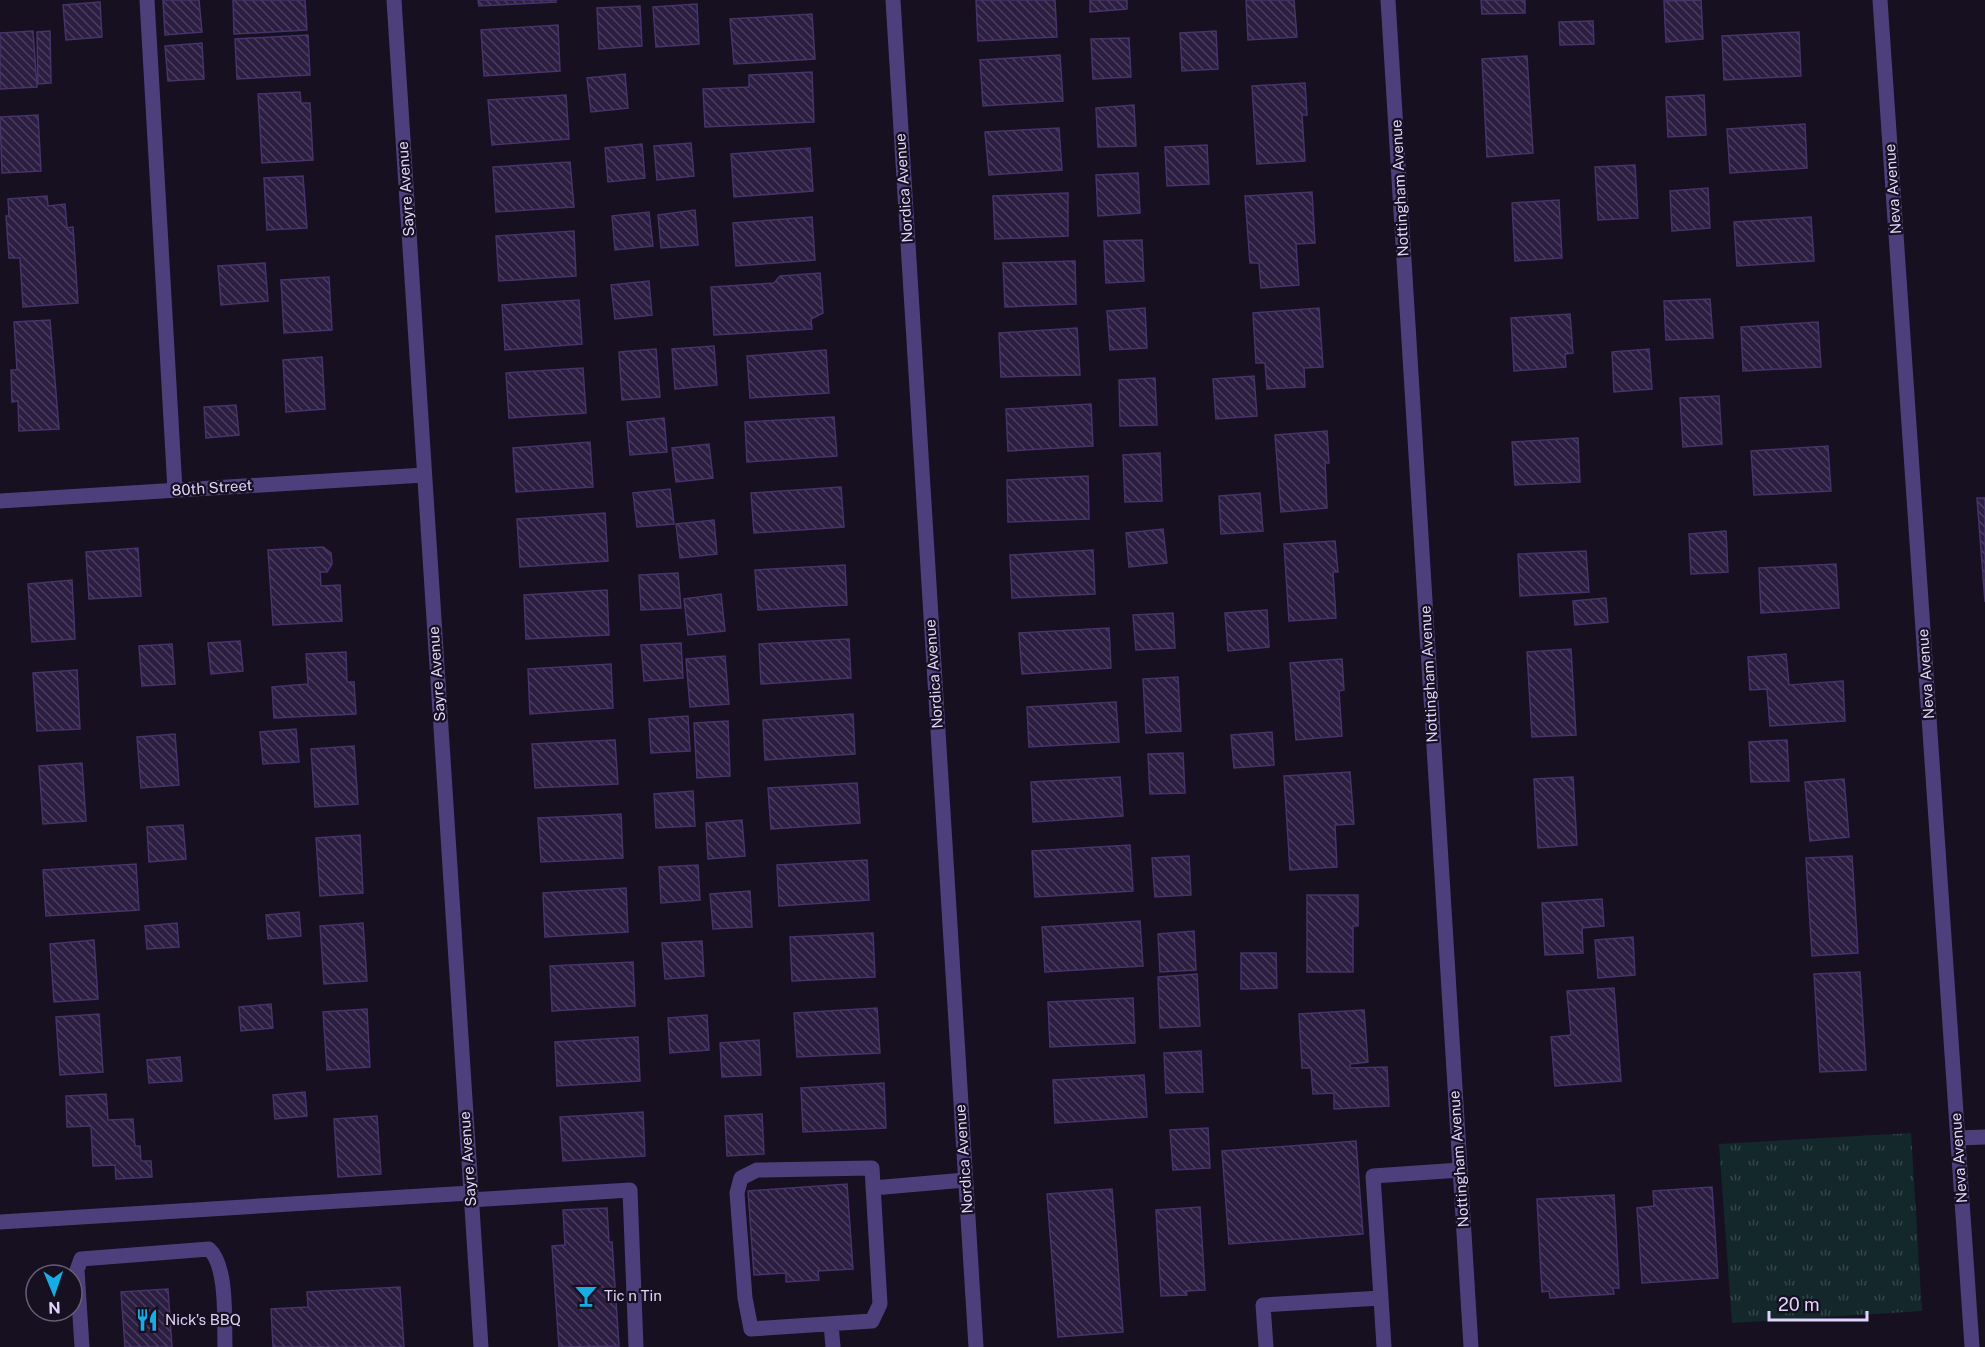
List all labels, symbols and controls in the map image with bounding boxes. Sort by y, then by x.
street label: Nottingham Avenue [1387,119,1412,257]
street label: Nordica Avenue [891,133,916,243]
street label: Sayre Avenue [394,141,417,237]
street label: Neva Avenue [1881,143,1904,235]
street label: 80th Street [171,476,253,499]
street label: Nottingham Avenue [1416,605,1441,743]
street label: Nordica Avenue [921,619,946,729]
street label: Sayre Avenue [425,626,448,722]
street label: Neva Avenue [1914,628,1937,720]
street label: Nottingham Avenue [1445,1090,1472,1228]
street label: Nordica Avenue [951,1104,976,1214]
street label: Sayre Avenue [456,1111,479,1207]
street label: Neva Avenue [1947,1112,1970,1204]
north arrow [24,1263,84,1323]
bar icon: Tic n Tin [573,1283,599,1309]
scale bar [1769,1284,1866,1322]
place label: Tic n Tin [604,1287,662,1304]
text: 20 m [1778,1294,1820,1315]
text: N [48,1298,61,1317]
restaurant icon: Nick's BBQ [134,1307,160,1333]
place label: Nick's BBQ [165,1311,241,1328]

